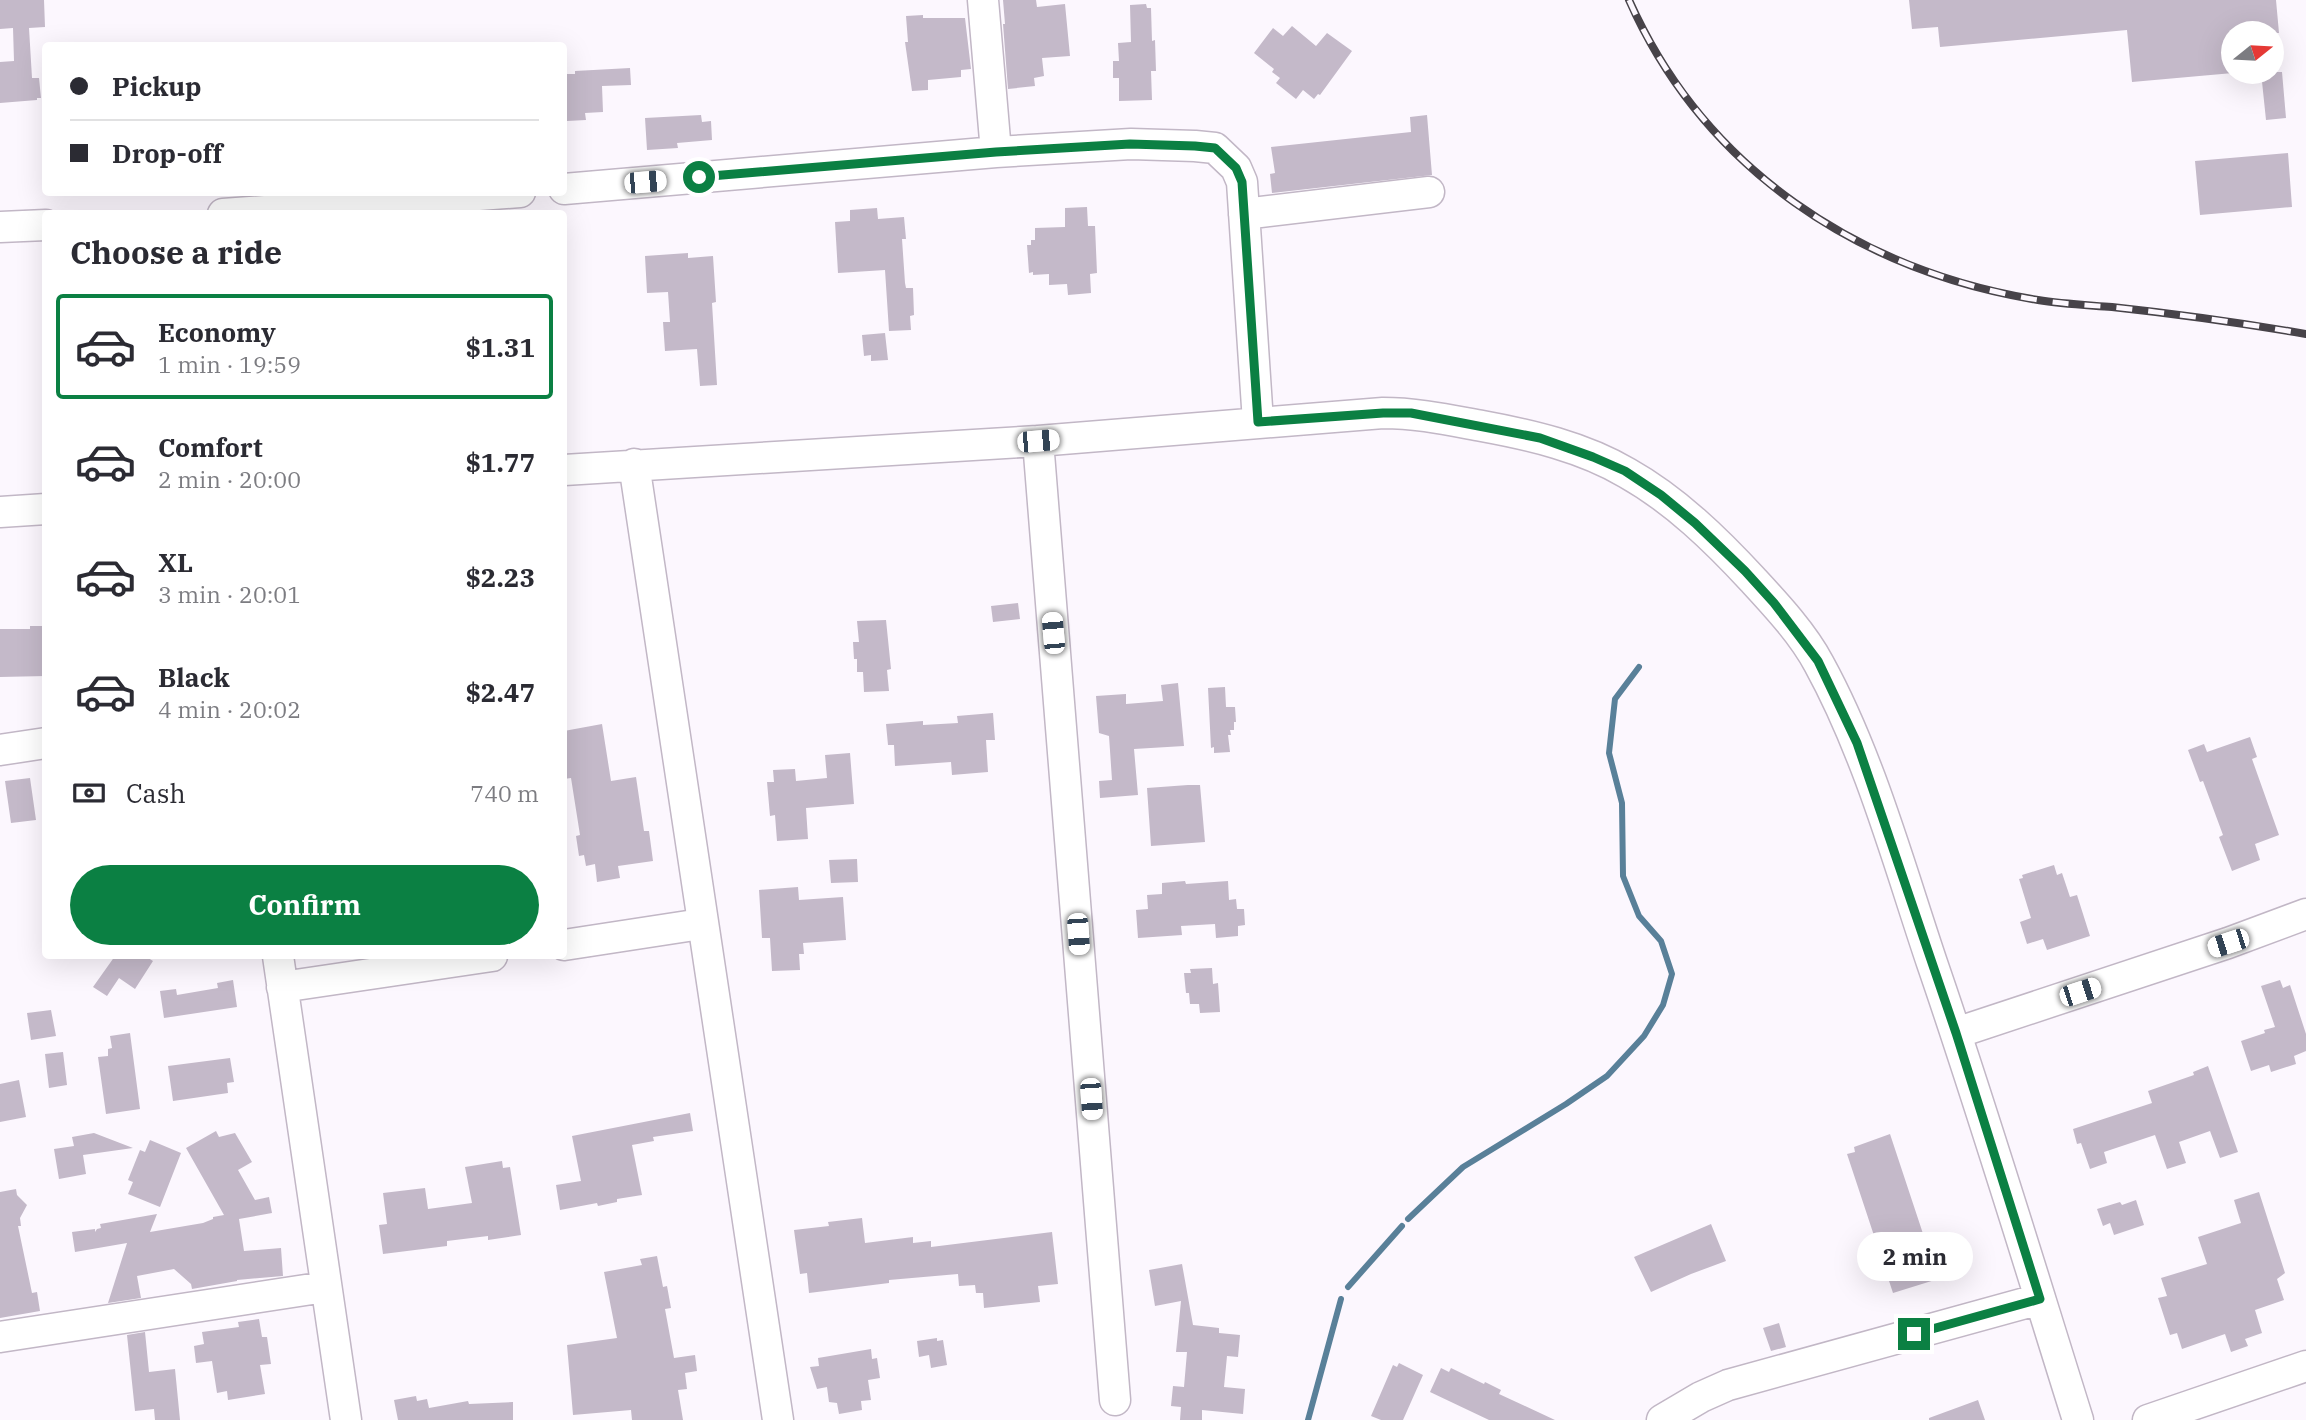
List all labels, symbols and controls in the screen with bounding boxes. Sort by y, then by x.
north arrow [2221,21,2284,84]
map controls [2221,21,2284,84]
text: Pickup [112,69,202,103]
text: Drop-off [112,136,223,170]
route start [683,161,715,193]
car [624,170,667,194]
text: Choose a ride [70,231,282,273]
icon: car [74,315,137,378]
text: Economy [158,315,276,349]
text: $1.31 [465,330,535,364]
text: 1 min · 19:59 [158,349,301,379]
car [1017,429,1060,453]
icon: car [74,430,137,493]
text: Comfort [158,430,263,464]
text: $1.77 [465,445,535,479]
text: 2 min · 20:00 [158,464,301,494]
icon: car [74,545,137,608]
text: XL [158,545,193,579]
text: $2.23 [465,560,535,594]
text: 3 min · 20:01 [158,579,301,609]
car [1041,611,1066,655]
icon: car [74,660,137,723]
text: Black [158,660,230,694]
text: $2.47 [465,675,535,709]
text: 4 min · 20:02 [158,694,301,724]
icon: cash [70,774,108,812]
text: Cash [126,776,186,810]
text: 740 m [470,778,539,808]
button: Confirm [70,865,539,945]
car [1067,912,1090,956]
car [2205,927,2252,959]
car [2057,976,2104,1008]
car [1080,1077,1103,1121]
callout: 2 min [1856,1232,1972,1282]
text: 2 min [1883,1241,1947,1271]
route end [1898,1318,1930,1350]

